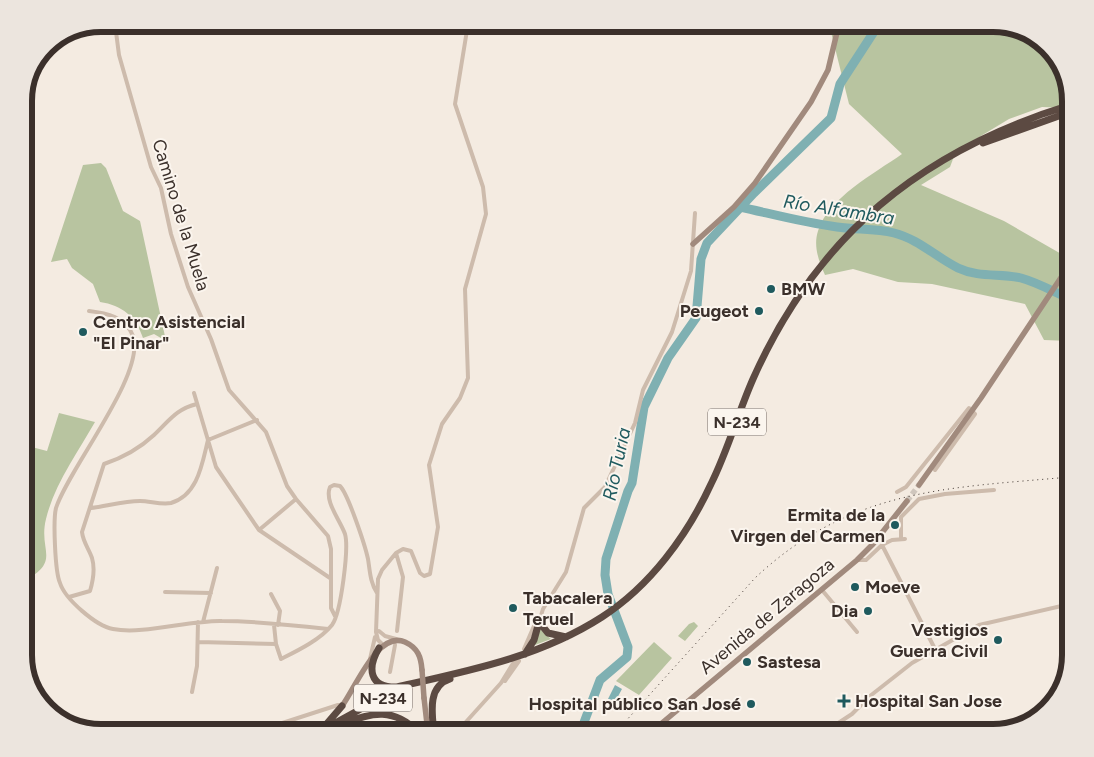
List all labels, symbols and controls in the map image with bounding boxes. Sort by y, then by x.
street label: Camino de la Muela [147,137,215,293]
water label: Río Alfambra [782,189,896,230]
place label: BMW [781,278,825,300]
marker: BMW [765,283,777,295]
place label: Peugeot [680,300,749,322]
marker: Peugeot [753,305,765,317]
place label: Centro Asistencial "El Pinar" [93,311,245,354]
marker: Centro Asistencial "El Pinar" [77,326,89,338]
road number: N-234 [708,408,766,436]
water label: Río Turia [598,425,635,503]
place label: Ermita de la Virgen del Carmen [730,504,885,547]
marker: Ermita de la Virgen del Carmen [889,519,901,531]
street label: Avenida de Zaragoza [695,553,839,679]
place label: Moeve [865,576,920,598]
marker: Moeve [849,581,861,593]
place label: Tabacalera Teruel [523,587,612,630]
place label: Dia [831,600,858,622]
marker: Tabacalera Teruel [507,602,519,614]
marker: Dia [862,605,874,617]
place label: Vestigios Guerra Civil [890,619,989,662]
marker: Vestigios Guerra Civil [992,634,1004,646]
place label: Sastesa [757,651,821,673]
marker: Sastesa [741,656,753,668]
road number: N-234 [354,684,412,711]
place label: Hospital San Jose [855,690,1002,712]
place label: Hospital público San José [528,693,741,715]
marker: Hospital San Jose [837,694,851,708]
marker: Hospital público San José [745,698,757,710]

